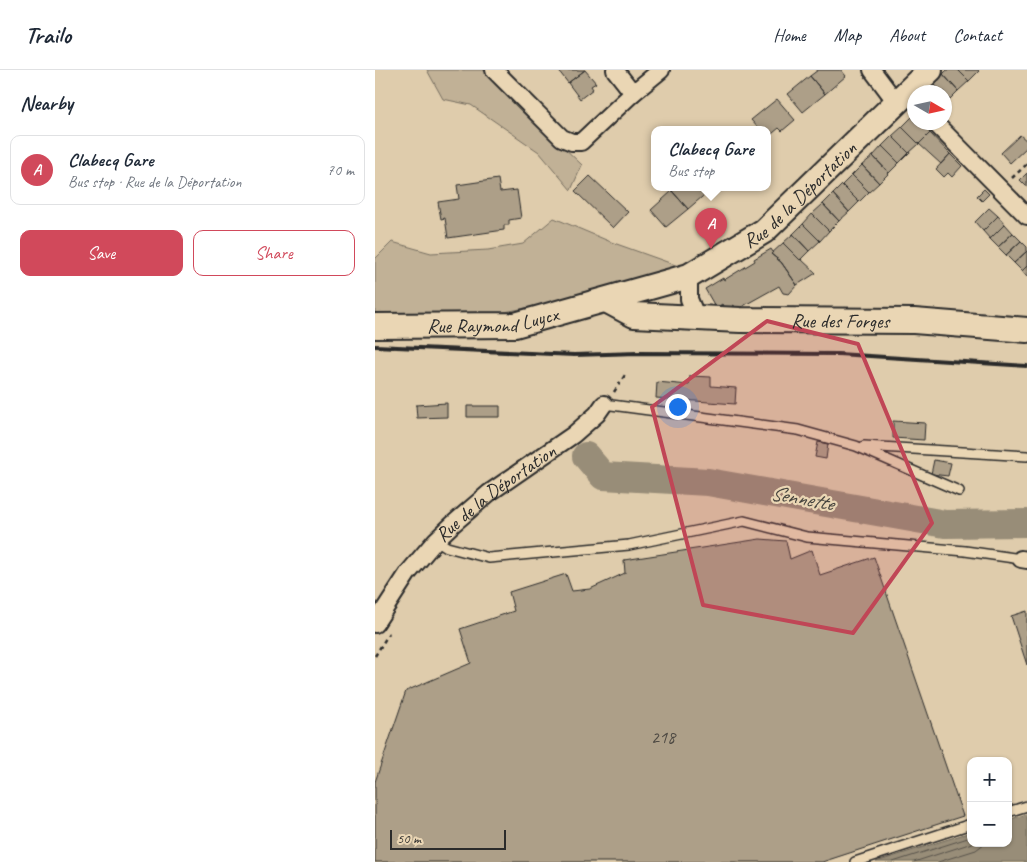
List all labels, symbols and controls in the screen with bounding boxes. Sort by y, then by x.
text: Trailo [25,20,71,50]
text: Home [773,24,806,46]
text: Map [834,24,861,46]
text: About [889,24,925,46]
text: Contact [953,24,1002,46]
north arrow [907,85,952,130]
text: Nearby [20,90,73,116]
popup [651,126,771,191]
street label: Rue de la Déportation [739,135,863,254]
text: Clabecq Gare [668,137,754,161]
text: Clabecq Gare [68,148,153,172]
text: A [33,160,41,180]
text: 70 m [327,160,354,180]
text: Bus stop [668,161,714,181]
text: Bus stop · Rue de la Déportation [68,172,242,192]
pin: A [695,208,727,249]
button: Save [20,230,183,276]
button: Share [193,230,355,276]
street label: Rue Raymond Luycx [427,301,563,339]
street label: Rue des Forges [791,308,892,334]
your location [665,394,691,420]
street label: Rue de la Déportation [430,438,562,547]
water label: Sennette [769,480,838,517]
house number: 218 [651,726,677,748]
map controls [967,757,1012,847]
button: + [967,757,1012,802]
button: − [967,802,1012,847]
scale bar [390,827,506,850]
text: 50 m [397,830,421,847]

